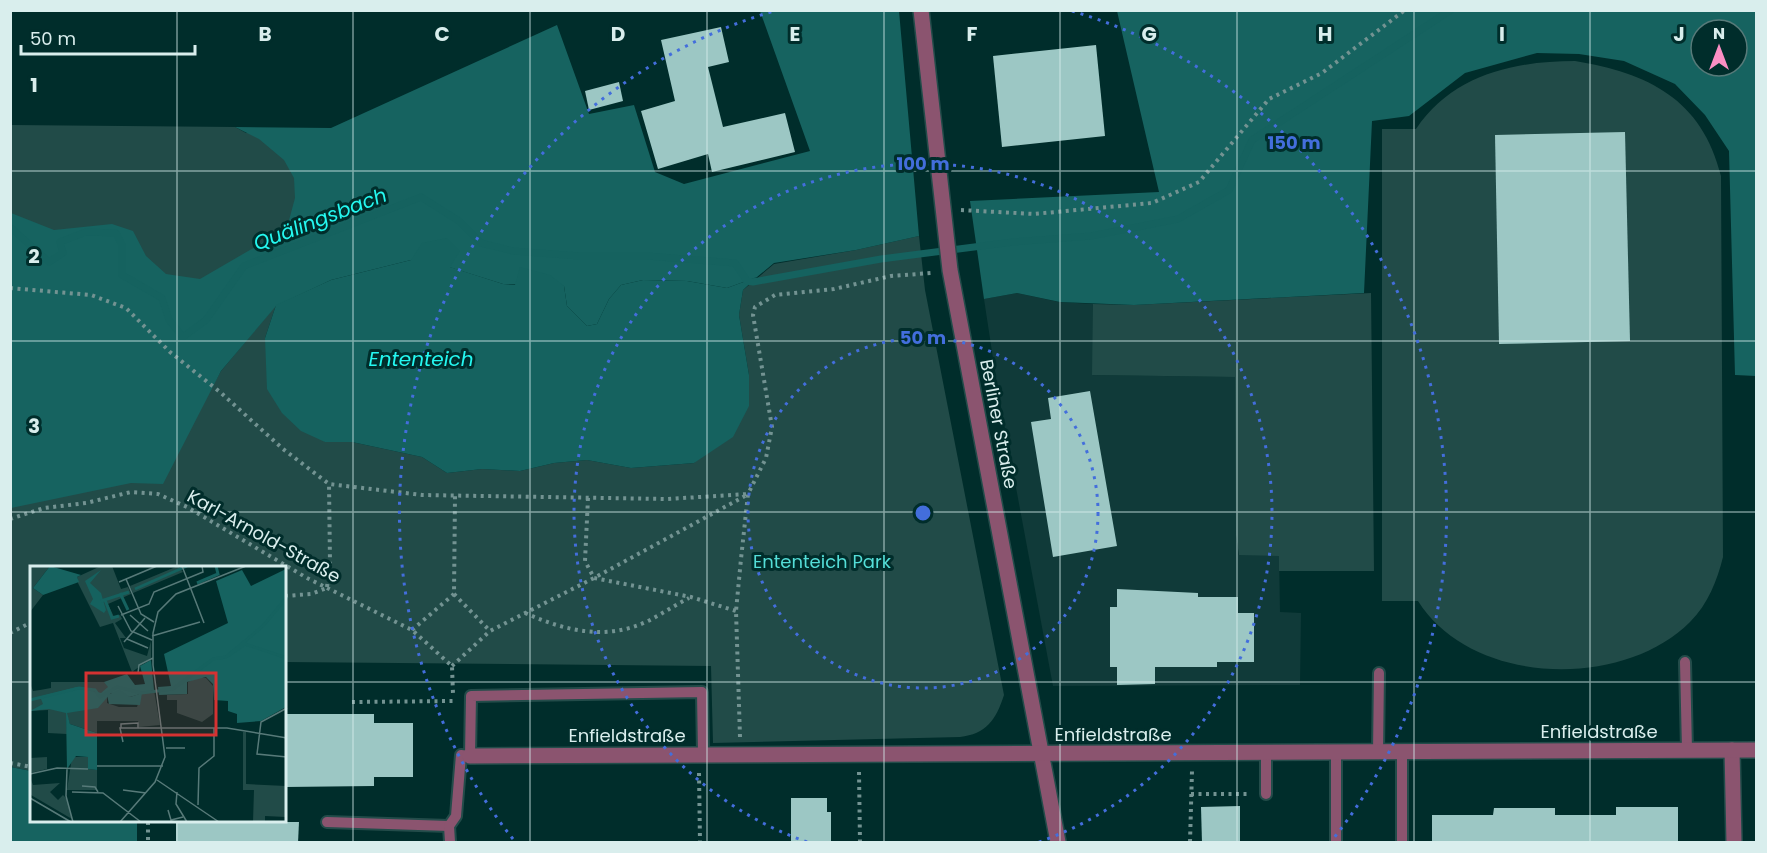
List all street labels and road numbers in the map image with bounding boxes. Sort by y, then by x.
street label: Berliner Straße [974,357,1024,491]
street label: Karl-Arnold-Straße [183,483,345,589]
street label: Enfieldstraße [1540,719,1658,744]
street label: Enfieldstraße [1054,722,1172,747]
street label: Enfieldstraße [568,723,686,748]

